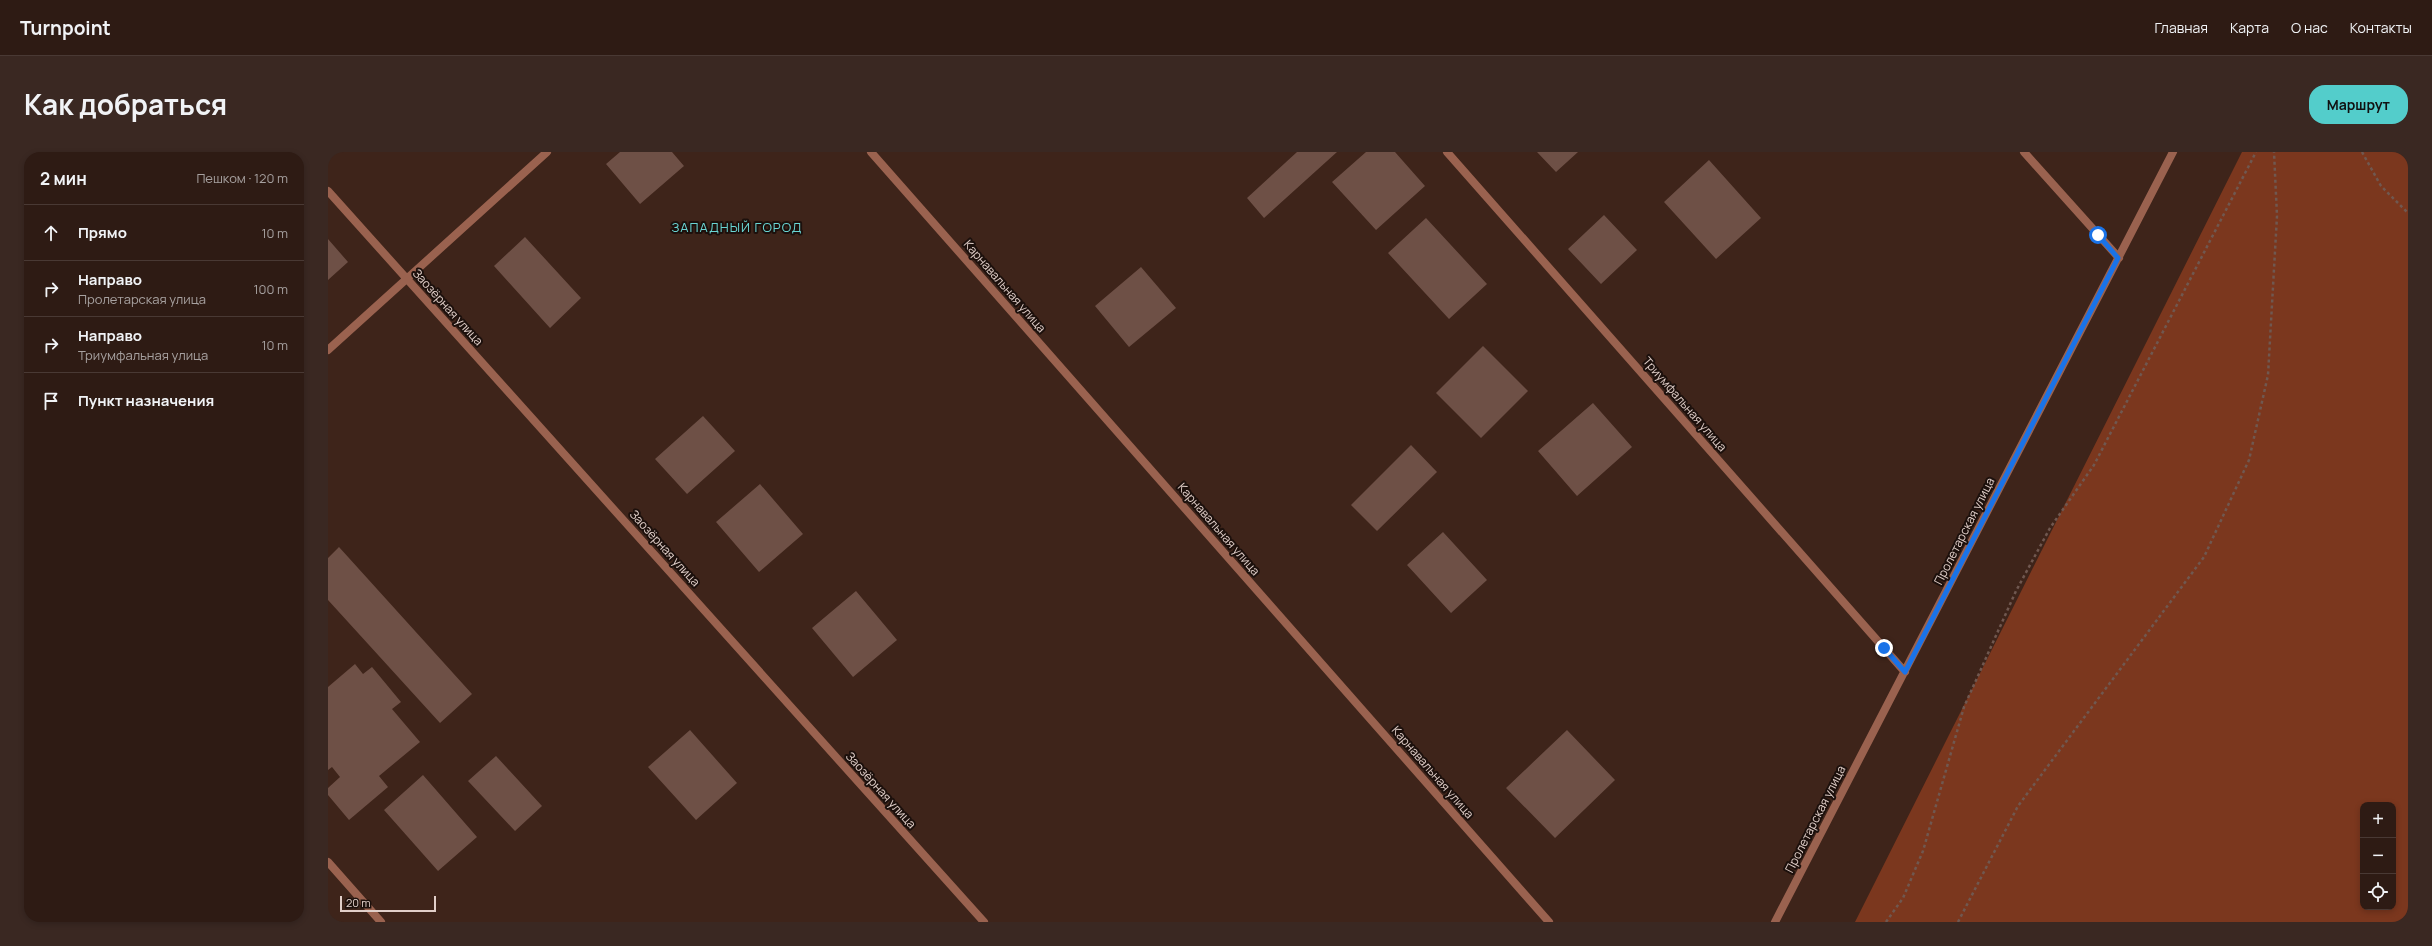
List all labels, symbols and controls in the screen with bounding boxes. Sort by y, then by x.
text: Turnpoint [20,15,111,41]
text: Главная [2155,18,2208,37]
text: Карта [2230,18,2269,37]
text: О нас [2291,18,2328,37]
text: Контакты [2350,18,2412,37]
text: Как добраться [24,85,227,123]
button: Маршрут [2309,85,2408,124]
text: 2 мин [40,167,87,190]
text: Пешком · 120 m [196,169,288,187]
district label: ЗАПАДНЫЙ ГОРОД [672,218,802,236]
icon: ahead [40,222,62,244]
text: Прямо [78,222,127,243]
text: 10 m [261,224,288,242]
route start [2089,226,2107,244]
street label: Карнавальная улица [960,236,1050,336]
street label: Заозёрная улица [409,265,487,349]
text: Направо [78,269,142,290]
icon: right [40,278,62,300]
text: 100 m [253,280,288,298]
text: Пролетарская улица [78,290,206,308]
text: Направо [78,325,142,346]
icon: right [40,334,62,356]
text: 10 m [261,336,288,354]
text: Триумфальная улица [78,346,208,364]
street label: Триумфальная улица [1639,353,1731,455]
icon: arrive [40,390,62,412]
text: Пункт назначения [78,390,214,411]
street label: Пролетарская улица [1930,475,1998,587]
street label: Карнавальная улица [1174,479,1264,579]
street label: Заозёрная улица [626,506,704,590]
route end [1875,639,1893,657]
street label: Карнавальная улица [1388,722,1478,822]
street label: Заозёрная улица [842,748,920,832]
street label: Пролетарская улица [1781,763,1849,875]
map controls [2360,802,2396,910]
button: + [2360,802,2396,838]
button: − [2360,838,2396,874]
button: locate [2360,874,2396,910]
scale bar [340,894,436,913]
text: 20 m [346,895,371,910]

